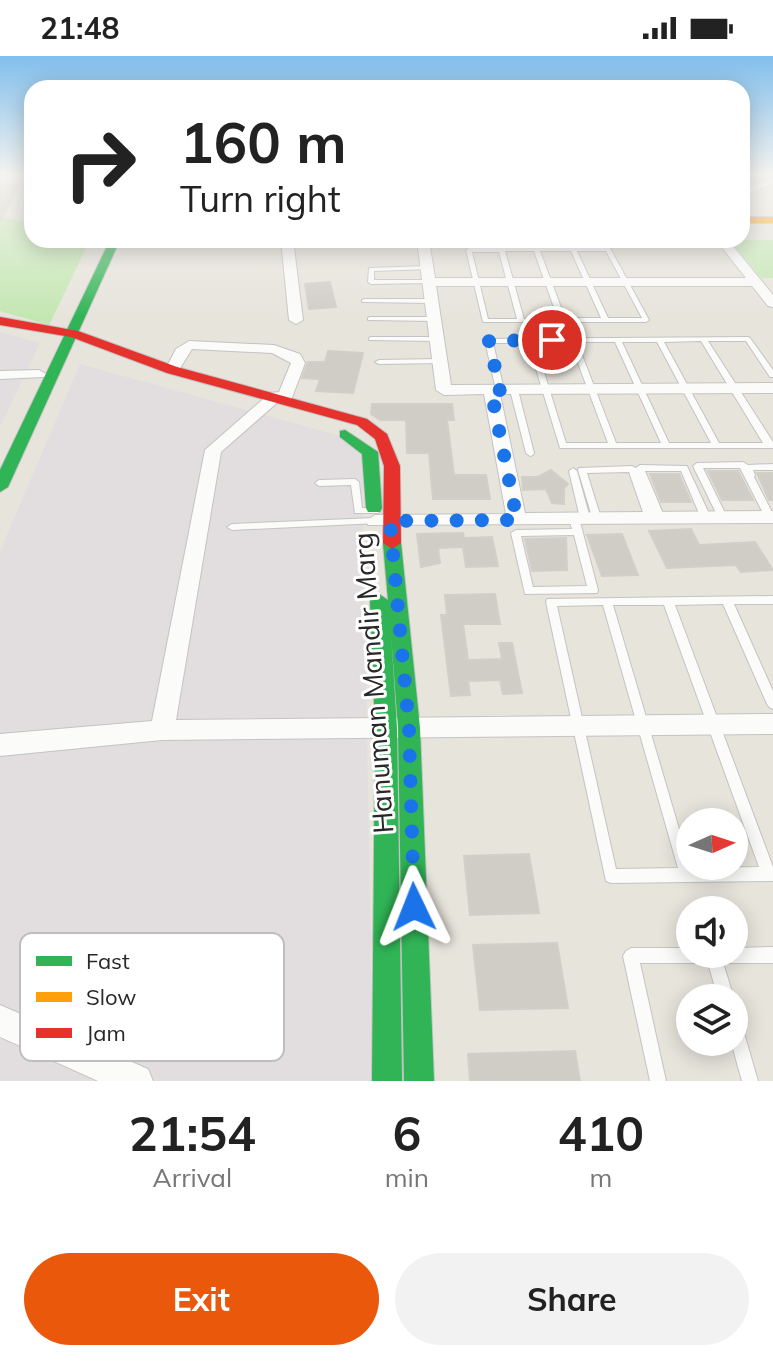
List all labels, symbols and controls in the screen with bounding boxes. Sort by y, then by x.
text: 21:48 [40,9,119,47]
text: 160 m [180,107,347,177]
icon: right [48,112,152,216]
text: Turn right [180,176,341,221]
pin [518,306,586,374]
icon: arrive [530,318,574,362]
street label: Hanuman Mandir Marg [345,531,400,835]
north arrow [676,808,748,880]
map controls [676,808,748,1056]
position arrow [372,865,456,949]
button: sound [676,896,748,968]
legend [20,933,284,1061]
text: Fast [86,947,130,975]
text: Slow [86,983,136,1011]
button: layers [676,984,748,1056]
text: Jam [86,1019,126,1047]
text: 21:54 [129,1103,256,1163]
text: 6 [392,1103,421,1163]
text: 410 [558,1103,644,1163]
text: Arrival [153,1161,232,1194]
text: min [385,1161,429,1194]
text: m [590,1161,612,1194]
button: Exit [24,1253,379,1345]
button: Share [395,1253,749,1345]

